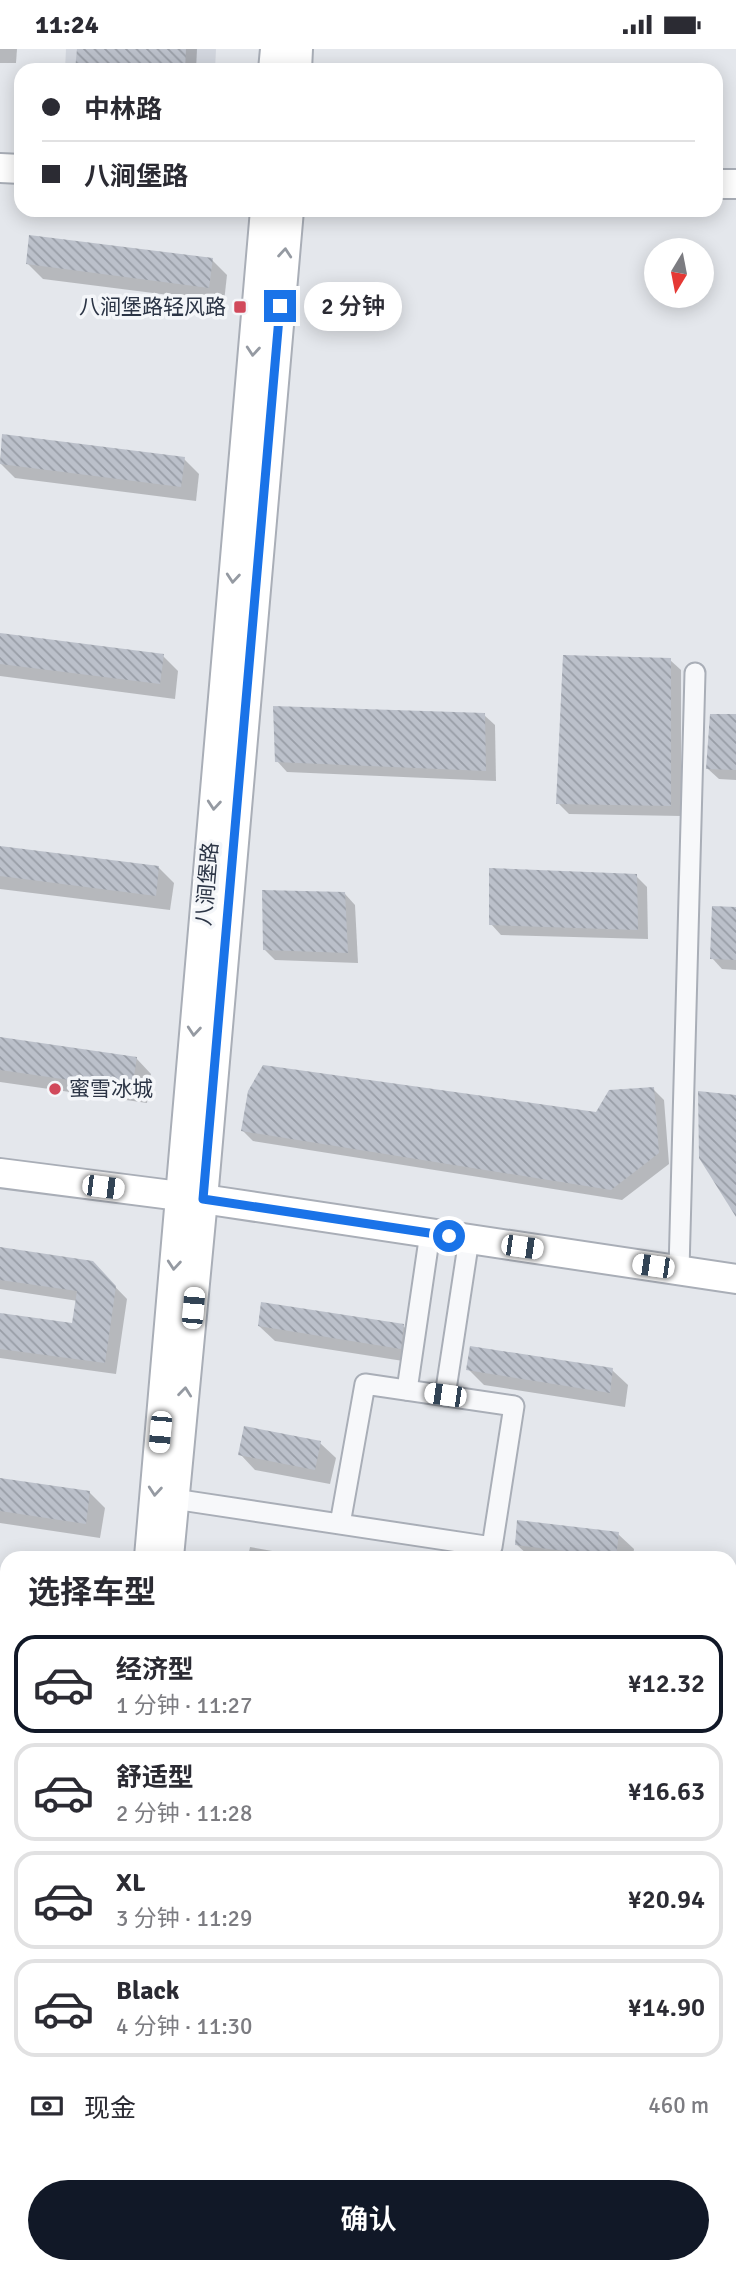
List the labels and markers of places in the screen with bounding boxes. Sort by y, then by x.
place label: 八涧堡路轻风路 [79,294,226,320]
marker: 八涧堡路轻风路 [232,299,248,315]
place label: 蜜雪冰城 [69,1076,153,1102]
marker: 蜜雪冰城 [47,1081,63,1097]

